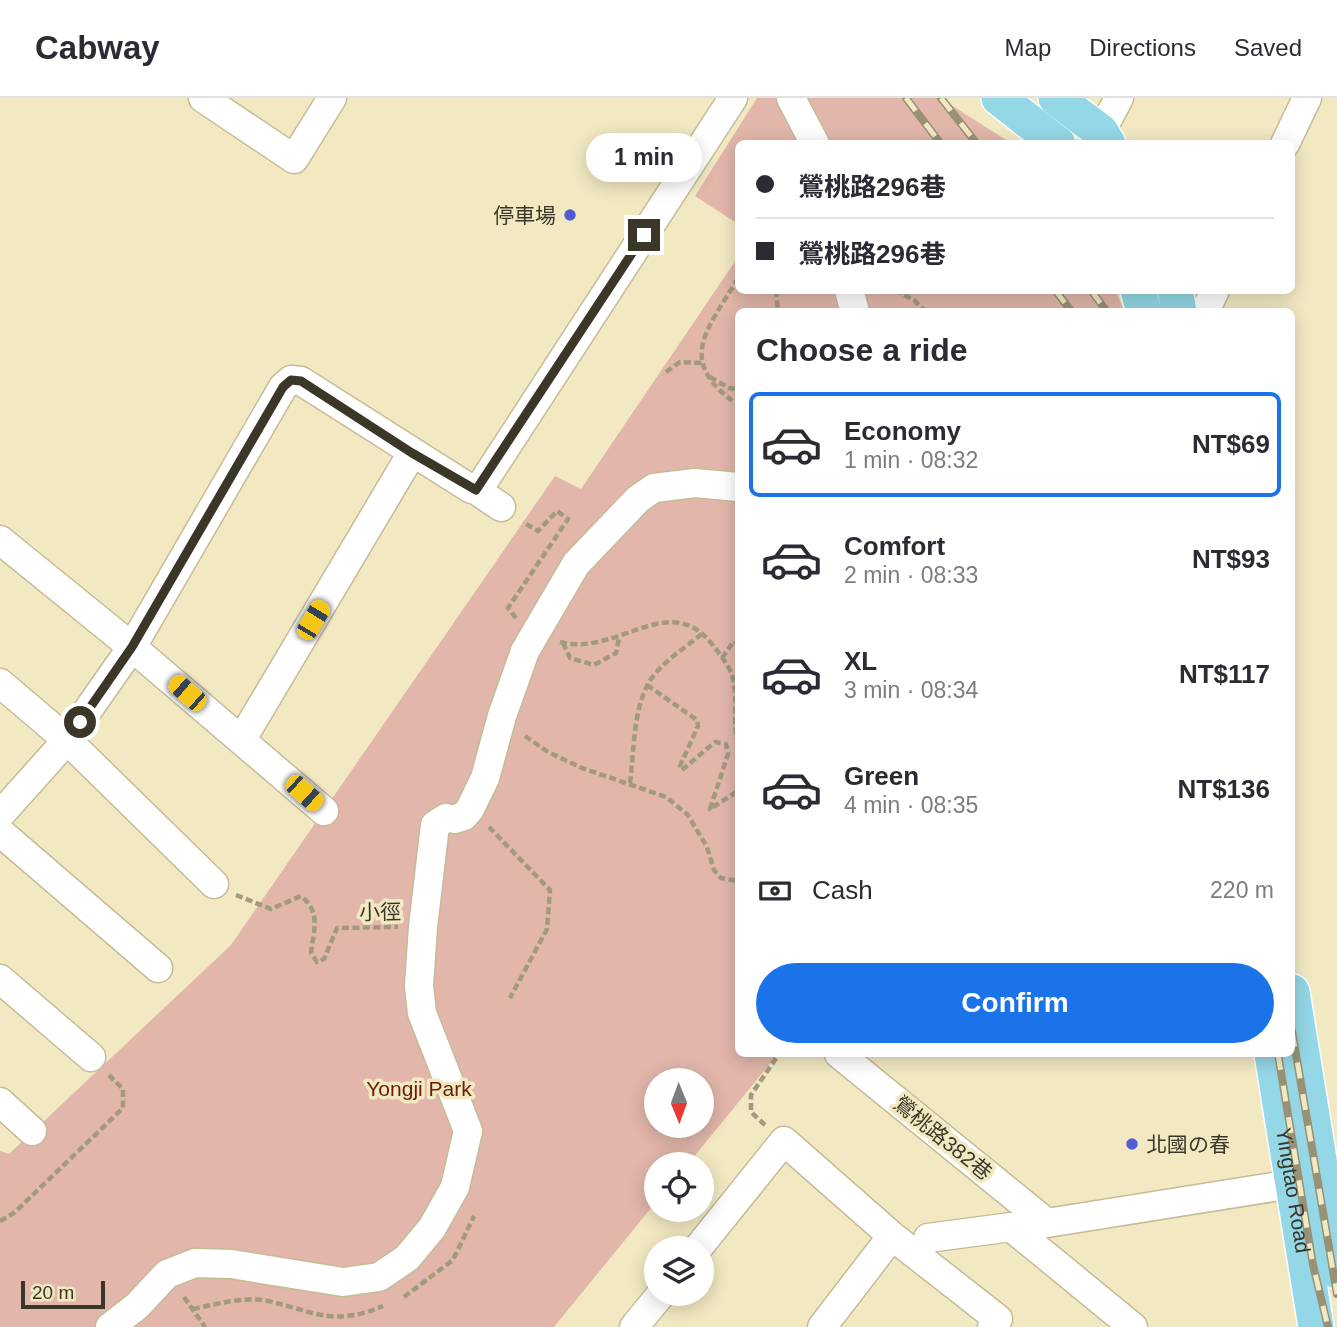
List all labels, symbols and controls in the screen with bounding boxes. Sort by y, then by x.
text: Cabway [35,29,160,66]
text: Map [1005,34,1051,61]
text: Directions [1089,34,1196,61]
text: Saved [1234,34,1302,61]
callout: 1 min [586,134,702,183]
text: 1 min [614,144,674,170]
text: 鶯桃路296巷 [798,172,945,202]
place label: 停車場 [493,204,556,227]
marker: 停車場 [562,207,578,223]
route end [628,219,660,251]
text: 鶯桃路296巷 [798,239,945,269]
text: Choose a ride [756,332,968,368]
icon: car [760,413,823,476]
text: Economy [844,416,961,446]
text: NT$69 [1192,429,1270,459]
text: 1 min · 08:32 [844,447,978,473]
icon: car [760,528,823,591]
text: Comfort [844,531,945,561]
text: NT$93 [1192,544,1270,574]
text: 2 min · 08:33 [844,562,978,588]
car [294,597,333,643]
icon: car [760,643,823,706]
text: XL [844,646,877,676]
text: NT$117 [1179,659,1270,689]
car [165,671,210,715]
text: 3 min · 08:34 [844,677,978,703]
route start [64,706,96,738]
icon: car [760,758,823,821]
text: Green [844,761,919,791]
car [282,771,327,815]
text: NT$136 [1178,774,1270,804]
text: 4 min · 08:35 [844,792,978,818]
icon: cash [756,872,794,910]
text: Cash [812,875,873,905]
text: 220 m [1210,877,1274,903]
street label: 小徑 [359,900,401,924]
button: Confirm [756,963,1274,1043]
north arrow [644,1068,714,1138]
map controls [644,1068,714,1306]
park label: Yongji Park [366,1077,472,1100]
street label: 鶯桃路382巷 [890,1092,996,1184]
street label: Yingtao Road [1273,1126,1315,1255]
place label: 北國の春 [1146,1133,1230,1156]
marker: 北國の春 [1124,1136,1140,1152]
button: locate [644,1152,714,1222]
button: layers [644,1236,714,1306]
scale bar [21,1278,105,1310]
text: 20 m [32,1282,74,1303]

